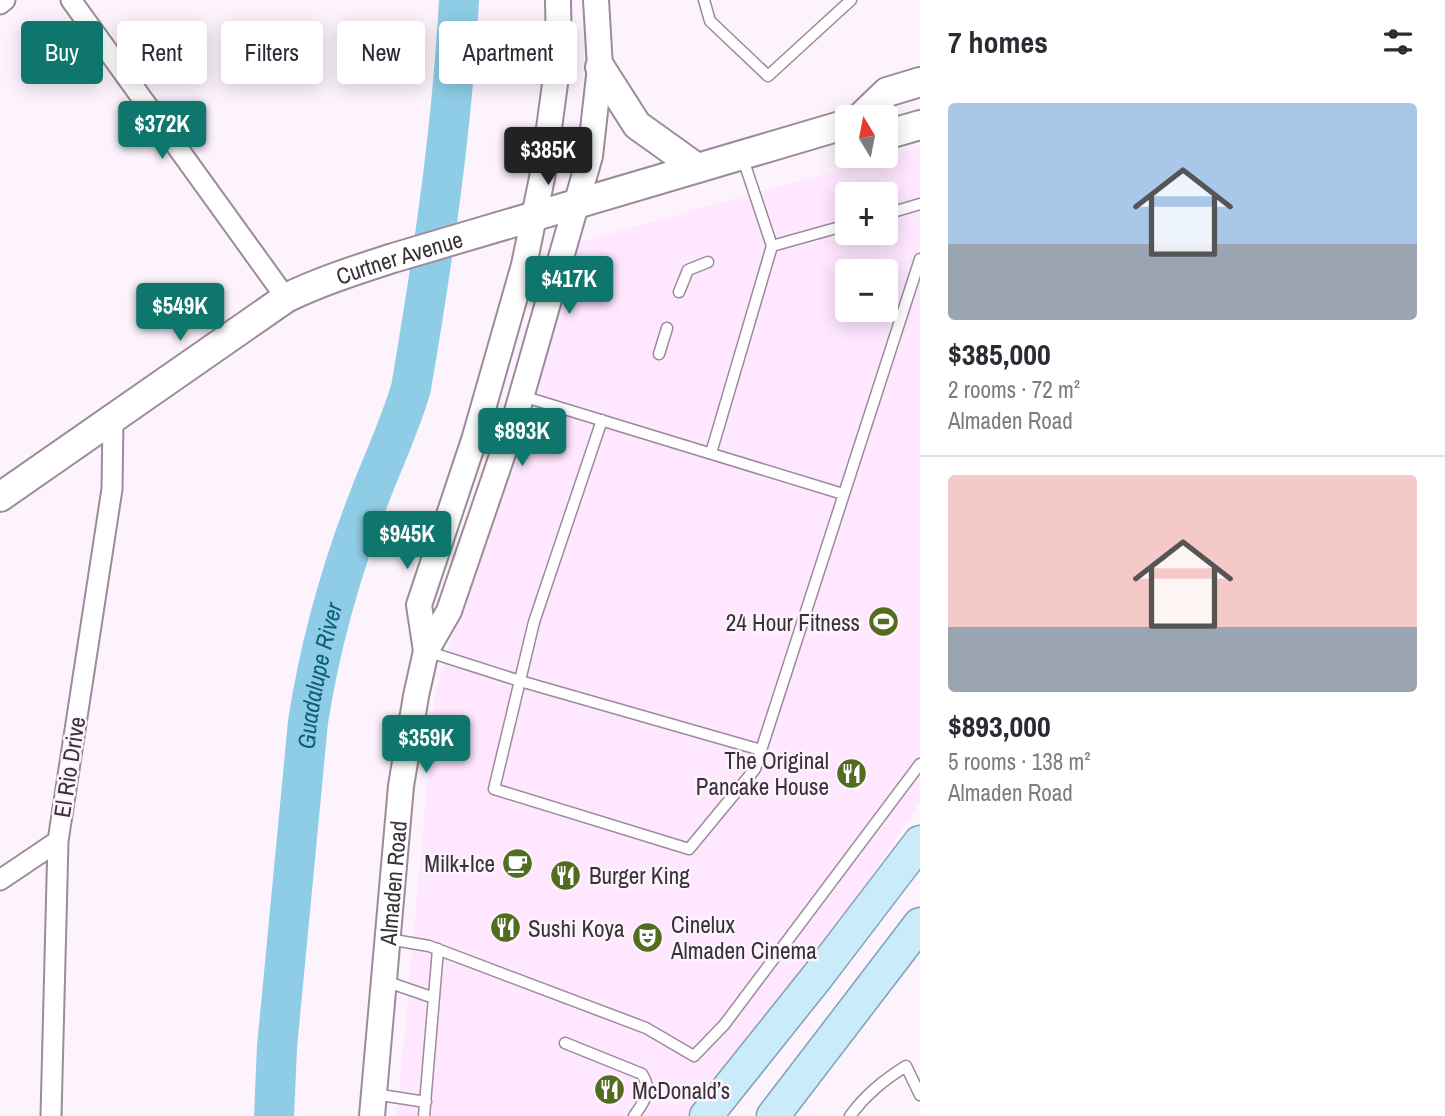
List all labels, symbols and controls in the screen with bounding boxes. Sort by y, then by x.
chip: Buy [21,21,103,84]
chip: Rent [117,21,207,84]
chip: Filters [221,21,323,84]
chip: New [337,21,425,84]
chip: Apartment [439,21,577,84]
text: 7 homes [948,22,1048,62]
icon: filters [1379,23,1417,61]
pin: $372K [113,102,211,161]
north arrow [835,105,898,168]
map controls [835,105,898,322]
text: $372K [134,108,190,139]
pin: $385K [499,128,597,187]
text: $385K [520,134,576,165]
icon: home [1120,149,1246,275]
button: + [835,182,898,245]
street label: Curtner Avenue [332,223,466,291]
pin: $417K [520,256,618,316]
button: − [835,259,898,322]
text: $417K [541,263,597,294]
pin: $549K [131,284,229,343]
text: $549K [152,290,208,321]
text: $385,000 [948,334,1051,374]
text: 2 rooms · 72 m² [948,374,1080,405]
text: Almaden Road [948,405,1073,436]
pin: $893K [473,408,571,468]
text: $893K [494,415,550,446]
pin: $945K [358,512,456,571]
text: $945K [379,518,435,549]
icon: home [1120,521,1246,647]
water label: Guadalupe River [290,597,350,750]
sports icon: 24 Hour Fitness [866,605,900,639]
place label: 24 Hour Fitness [726,607,860,638]
text: $893,000 [948,706,1051,746]
street label: El Rio Drive [46,714,92,820]
pin: $359K [377,716,475,775]
text: $359K [398,722,454,753]
place label: The Original Pancake House [696,745,829,802]
text: 5 rooms · 138 m² [948,746,1091,777]
restaurant icon: The Original Pancake House [835,756,869,790]
text: Almaden Road [948,777,1073,808]
street label: Almaden Road [371,819,413,947]
cafe icon: Milk+Ice [501,846,535,880]
place label: Milk+Ice [424,848,495,879]
restaurant icon: Burger King [549,858,583,892]
place label: Burger King [589,860,690,891]
place label: Cinelux Almaden Cinema [670,909,817,966]
restaurant icon: Sushi Koya [488,911,522,945]
place label: Sushi Koya [528,913,625,944]
theatre icon: Cinelux Almaden Cinema [631,920,665,954]
restaurant icon: McDonald’s [592,1073,626,1107]
place label: McDonald’s [632,1075,730,1106]

